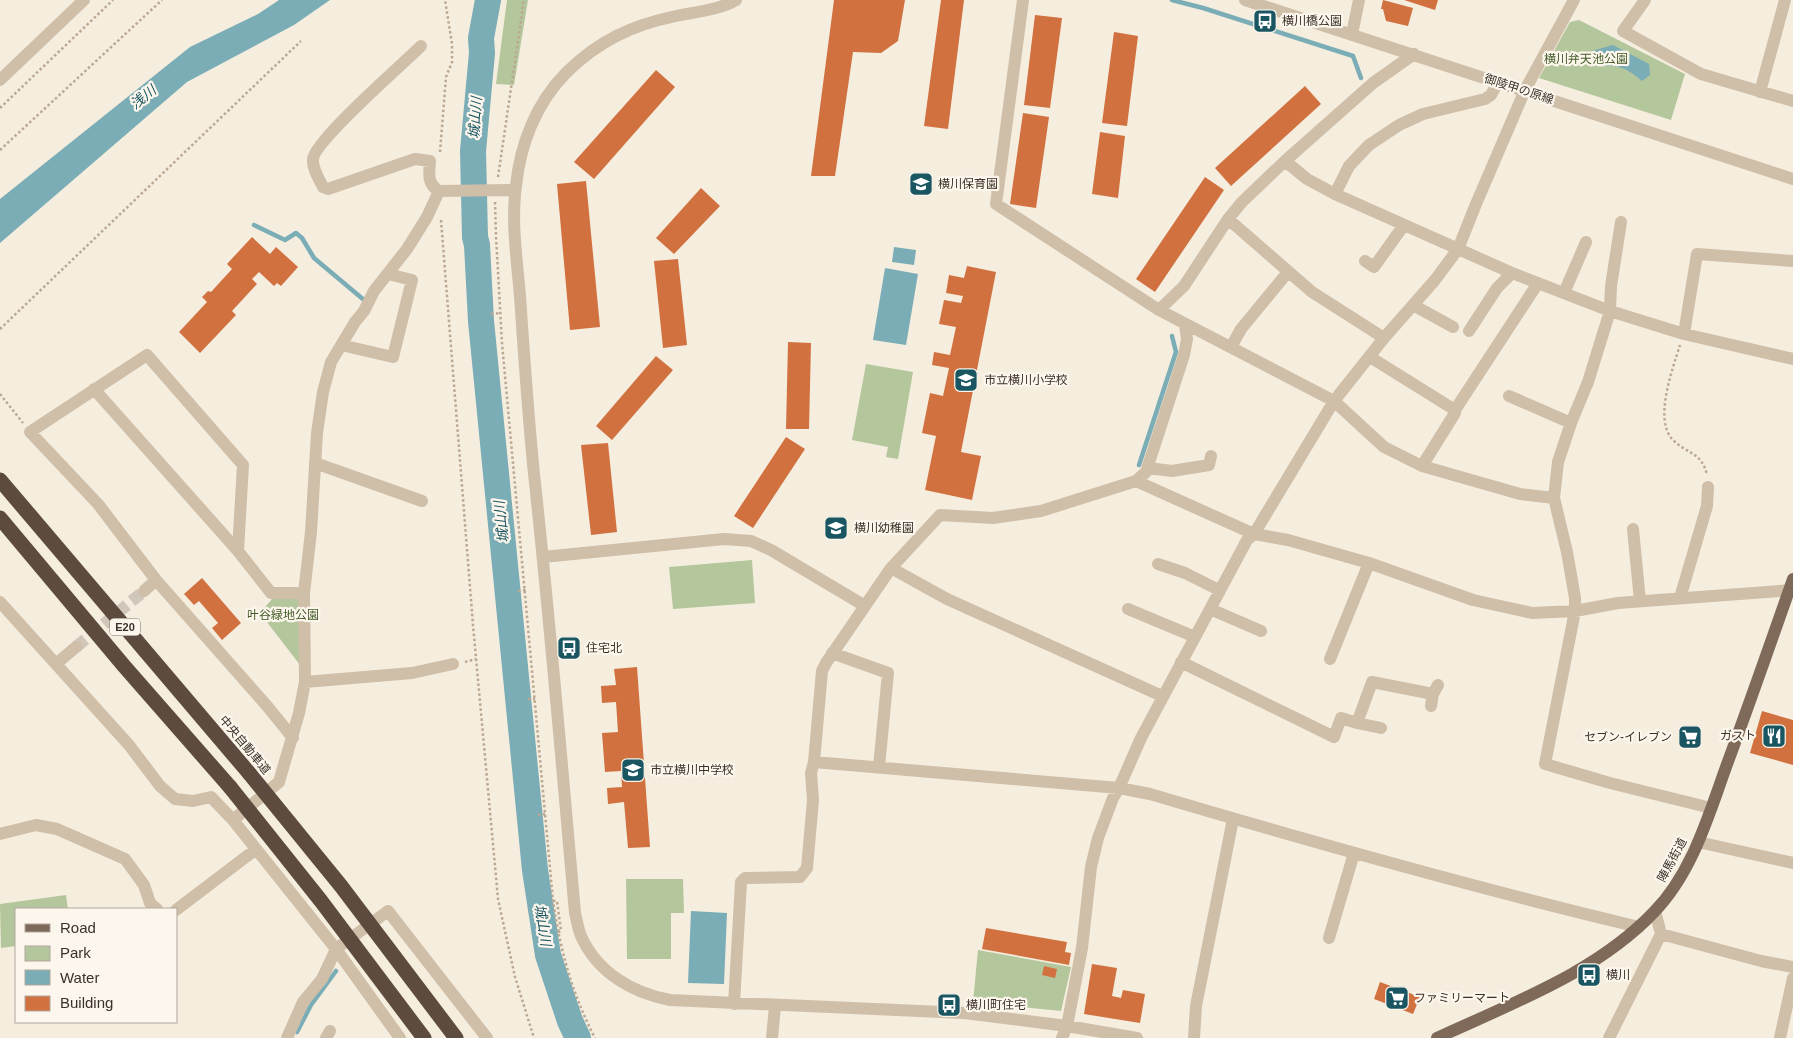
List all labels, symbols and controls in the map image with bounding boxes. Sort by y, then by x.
bus stop icon: 横川橋公園 [1252,8,1278,34]
place label: 横川橋公園 [1282,14,1342,28]
park label: 横川弁天池公園 [1544,52,1628,66]
street label: 御陵甲の原線 [1483,71,1555,107]
water label: 浅川 [127,81,160,112]
water label: 城山川 [466,94,485,140]
school or university icon: 横川保育園 [908,171,934,197]
place label: 横川保育園 [938,177,998,191]
school or university icon: 市立横川小学校 [953,367,979,393]
place label: 市立横川小学校 [984,373,1068,387]
water label: 城山川 [491,498,511,544]
school or university icon: 横川幼稚園 [823,515,849,541]
place label: 横川幼稚園 [854,521,914,535]
park label: 叶谷緑地公園 [247,608,319,622]
road number: E20 [110,618,140,636]
bus stop icon: 住宅北 [556,635,582,661]
place label: 住宅北 [586,641,622,655]
street label: 中央自動車道 [216,713,274,777]
restaurant icon: ガスト [1761,723,1787,749]
supermarket icon: セブン-イレブン [1677,724,1703,750]
place label: ガスト [1720,729,1756,743]
place label: セブン-イレブン [1584,730,1672,744]
school or university icon: 市立横川中学校 [620,757,646,783]
place label: 市立横川中学校 [650,763,734,777]
street label: 陣馬街道 [1655,836,1689,884]
water label: 城山川 [532,903,554,949]
legend [15,908,178,1023]
text: Road [60,919,96,936]
text: Park [60,944,91,961]
bus stop icon: 横川 [1576,962,1602,988]
place label: 横川 [1606,968,1630,982]
text: Water [60,969,99,986]
supermarket icon: ファミリーマート [1384,985,1410,1011]
place label: ファミリーマート [1414,991,1510,1005]
bus stop icon: 横川町住宅 [936,992,962,1018]
text: Building [60,994,113,1011]
place label: 横川町住宅 [966,998,1026,1012]

